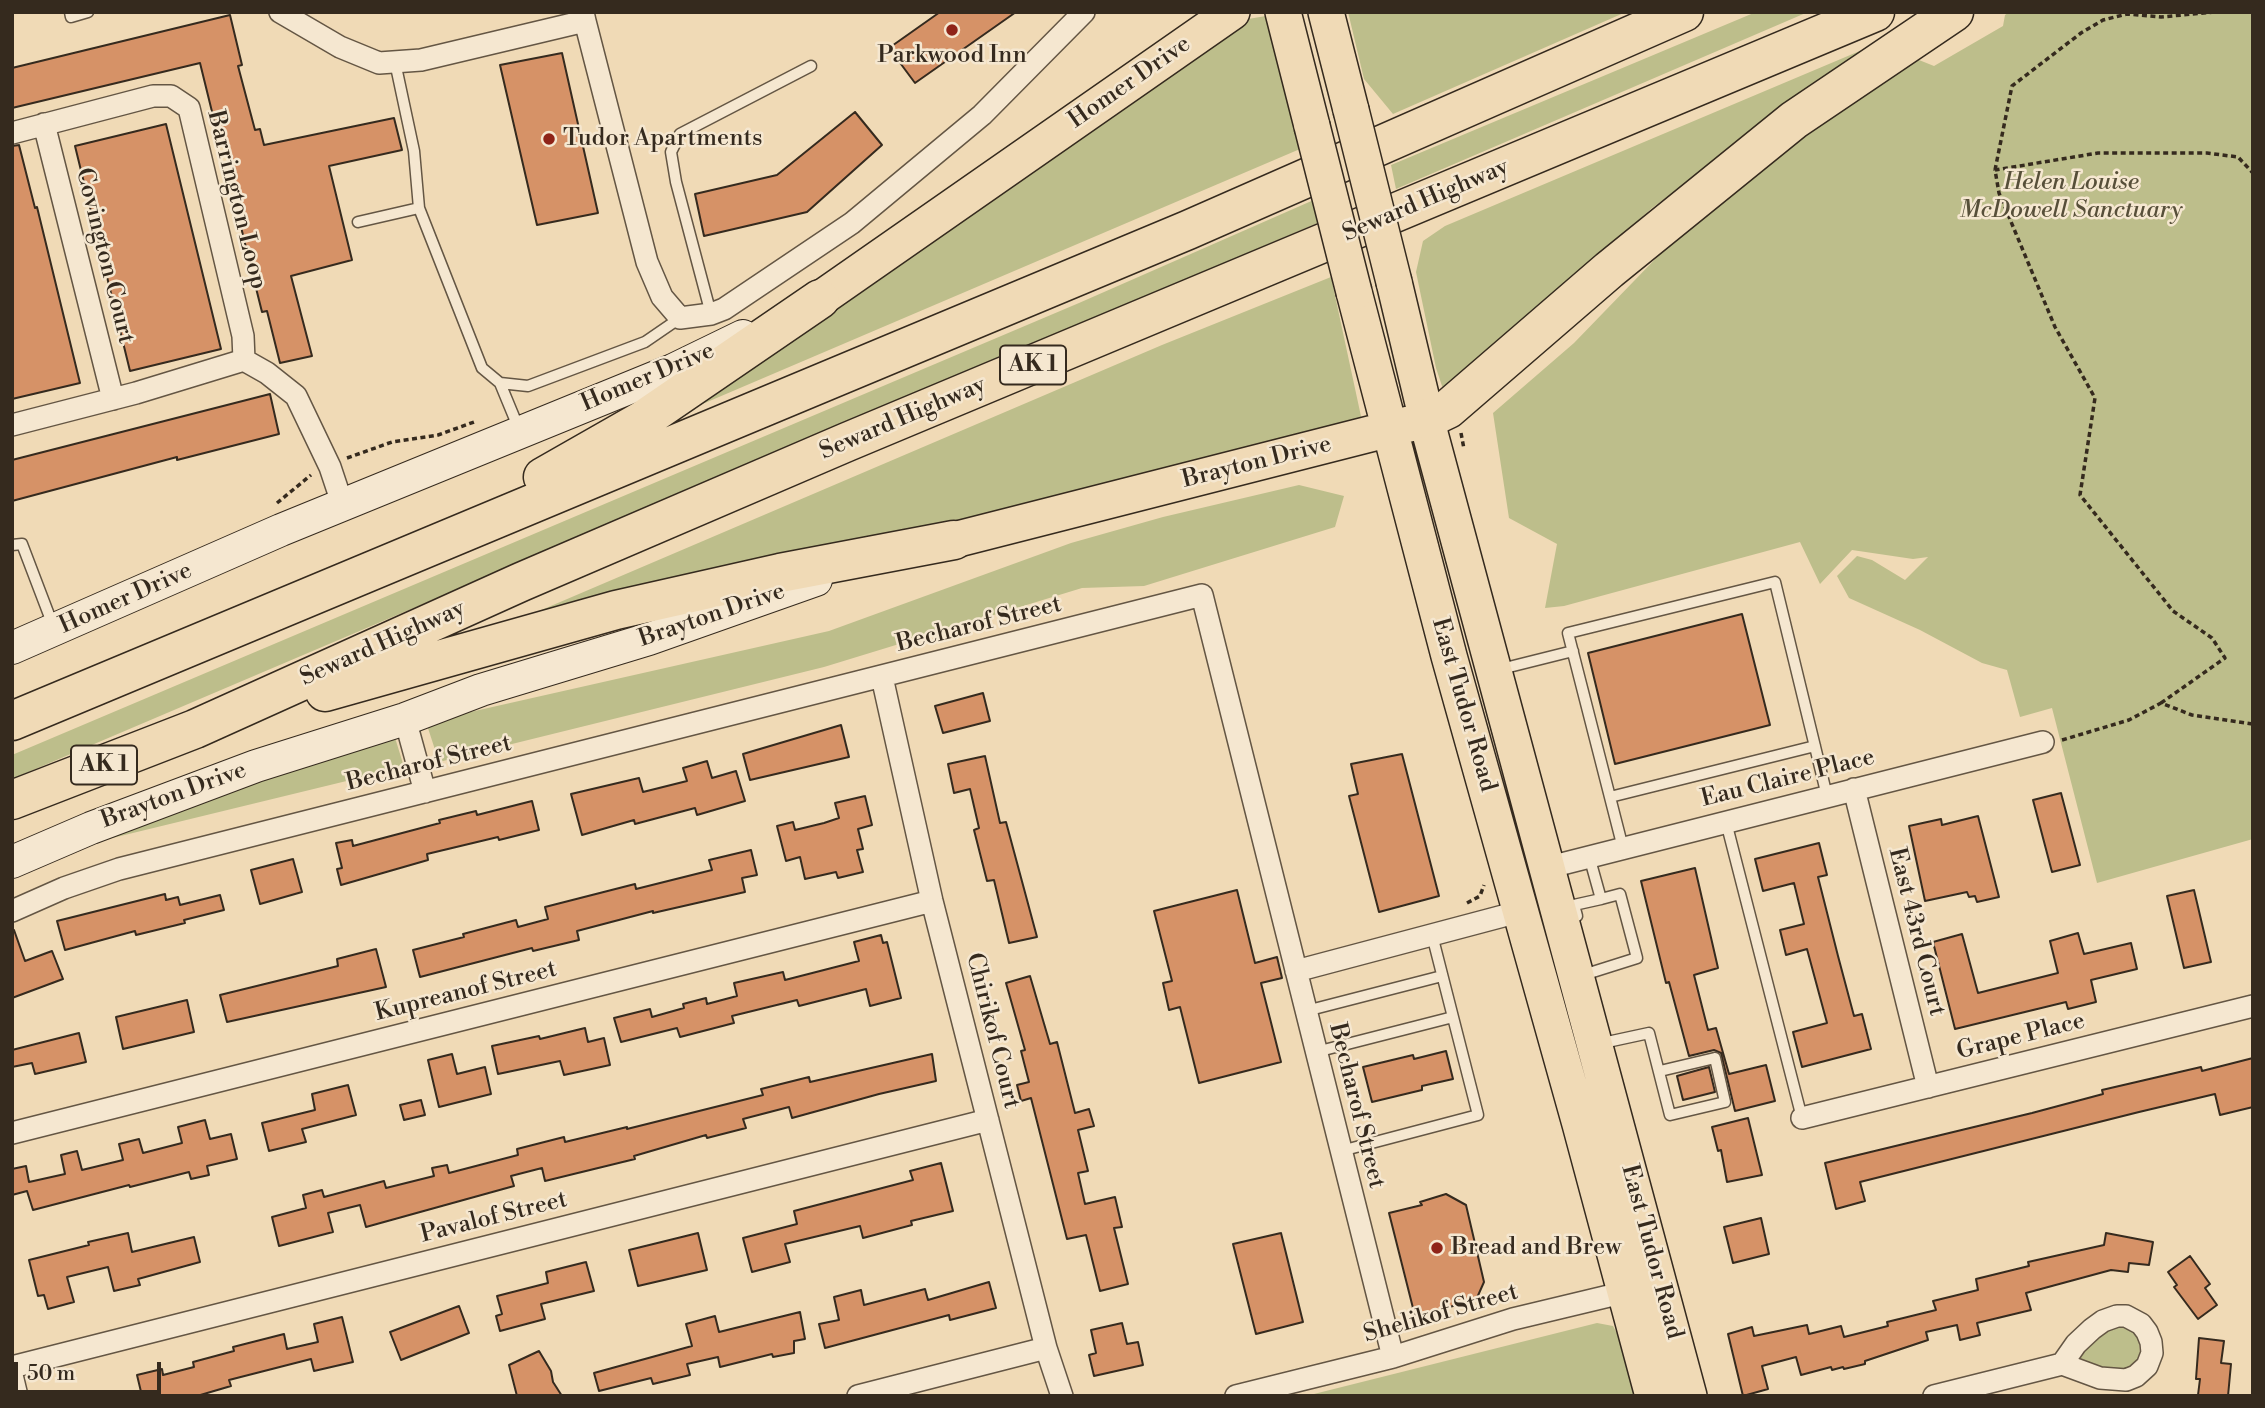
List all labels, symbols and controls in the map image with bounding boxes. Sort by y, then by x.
marker: Parkwood Inn [944,22,960,38]
street label: Homer Drive [1063,30,1197,136]
place label: Parkwood Inn [877,42,1027,70]
street label: Barrington Loop [200,108,272,292]
place label: Tudor Apartments [563,125,762,153]
marker: Tudor Apartments [541,131,557,147]
street label: Seward Highway [1339,153,1513,249]
street label: Covington Court [68,165,140,347]
park label: Helen Louise McDowell Sanctuary [1959,169,2183,225]
street label: Homer Drive [577,337,719,419]
road number: AK 1 [1000,346,1066,384]
street label: Seward Highway [816,371,990,467]
street label: Brayton Drive [1179,431,1335,495]
street label: Homer Drive [55,557,197,641]
street label: Brayton Drive [635,578,789,654]
street label: Becharof Street [893,591,1065,659]
street label: Seward Highway [296,595,470,693]
street label: East Tudor Road [1424,615,1502,795]
street label: Becharof Street [343,730,515,798]
street label: Eau Claire Place [1698,743,1878,815]
road number: AK 1 [71,746,137,785]
street label: Brayton Drive [97,756,251,836]
street label: East 43rd Court [1881,845,1951,1019]
street label: Chirikof Court [959,950,1025,1112]
street label: Kupreanof Street [372,956,560,1028]
street label: Grape Place [1954,1007,2088,1067]
street label: Becharof Street [1322,1020,1390,1192]
street label: East Tudor Road [1614,1162,1688,1342]
street label: Pavalof Street [418,1186,570,1250]
place label: Bread and Brew [1451,1234,1622,1262]
marker: Bread and Brew [1429,1240,1445,1256]
street label: Shelikof Street [1360,1278,1522,1350]
scale bar [18,1348,164,1392]
text: 50 m [27,1361,75,1387]

